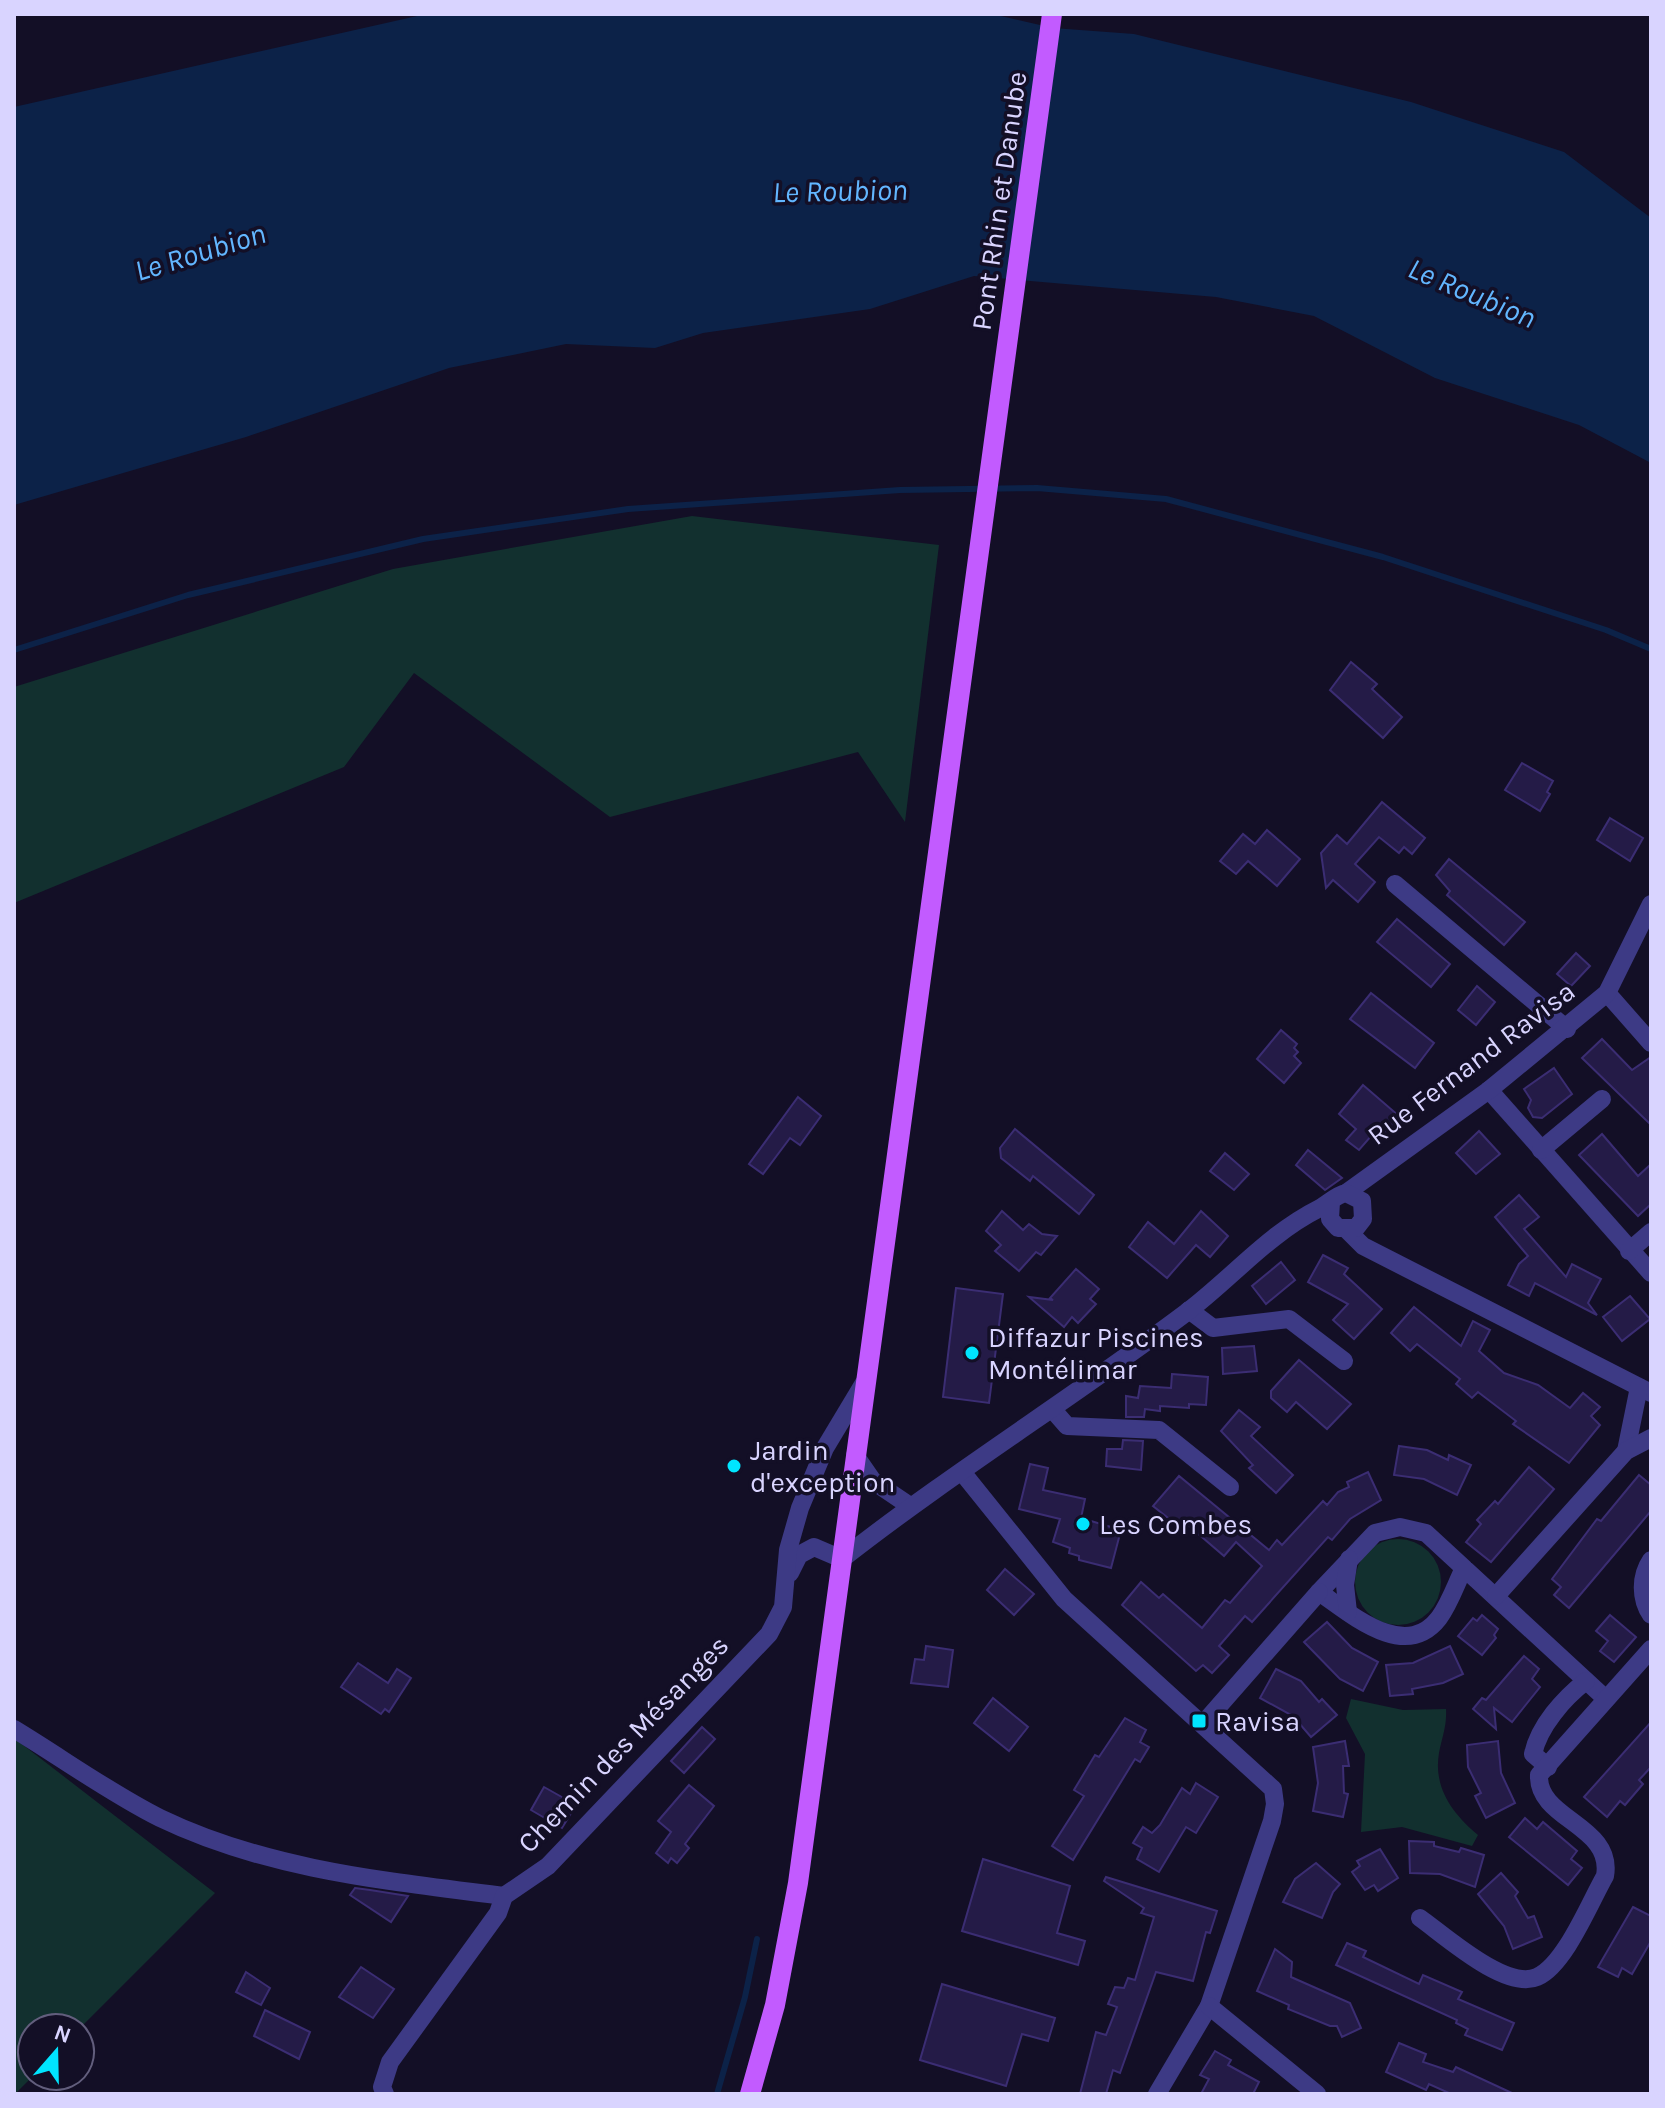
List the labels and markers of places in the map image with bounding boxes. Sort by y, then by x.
place label: Diffazur Piscines Montélimar [988,1321,1204,1386]
marker: Diffazur Piscines Montélimar [963,1344,981,1362]
place label: Jardin d'exception [750,1434,895,1499]
marker: Jardin d'exception [725,1457,743,1475]
place label: Les Combes [1099,1508,1252,1541]
marker: Les Combes [1074,1515,1092,1533]
place label: Ravisa [1215,1705,1300,1738]
marker: Ravisa [1190,1712,1208,1730]

